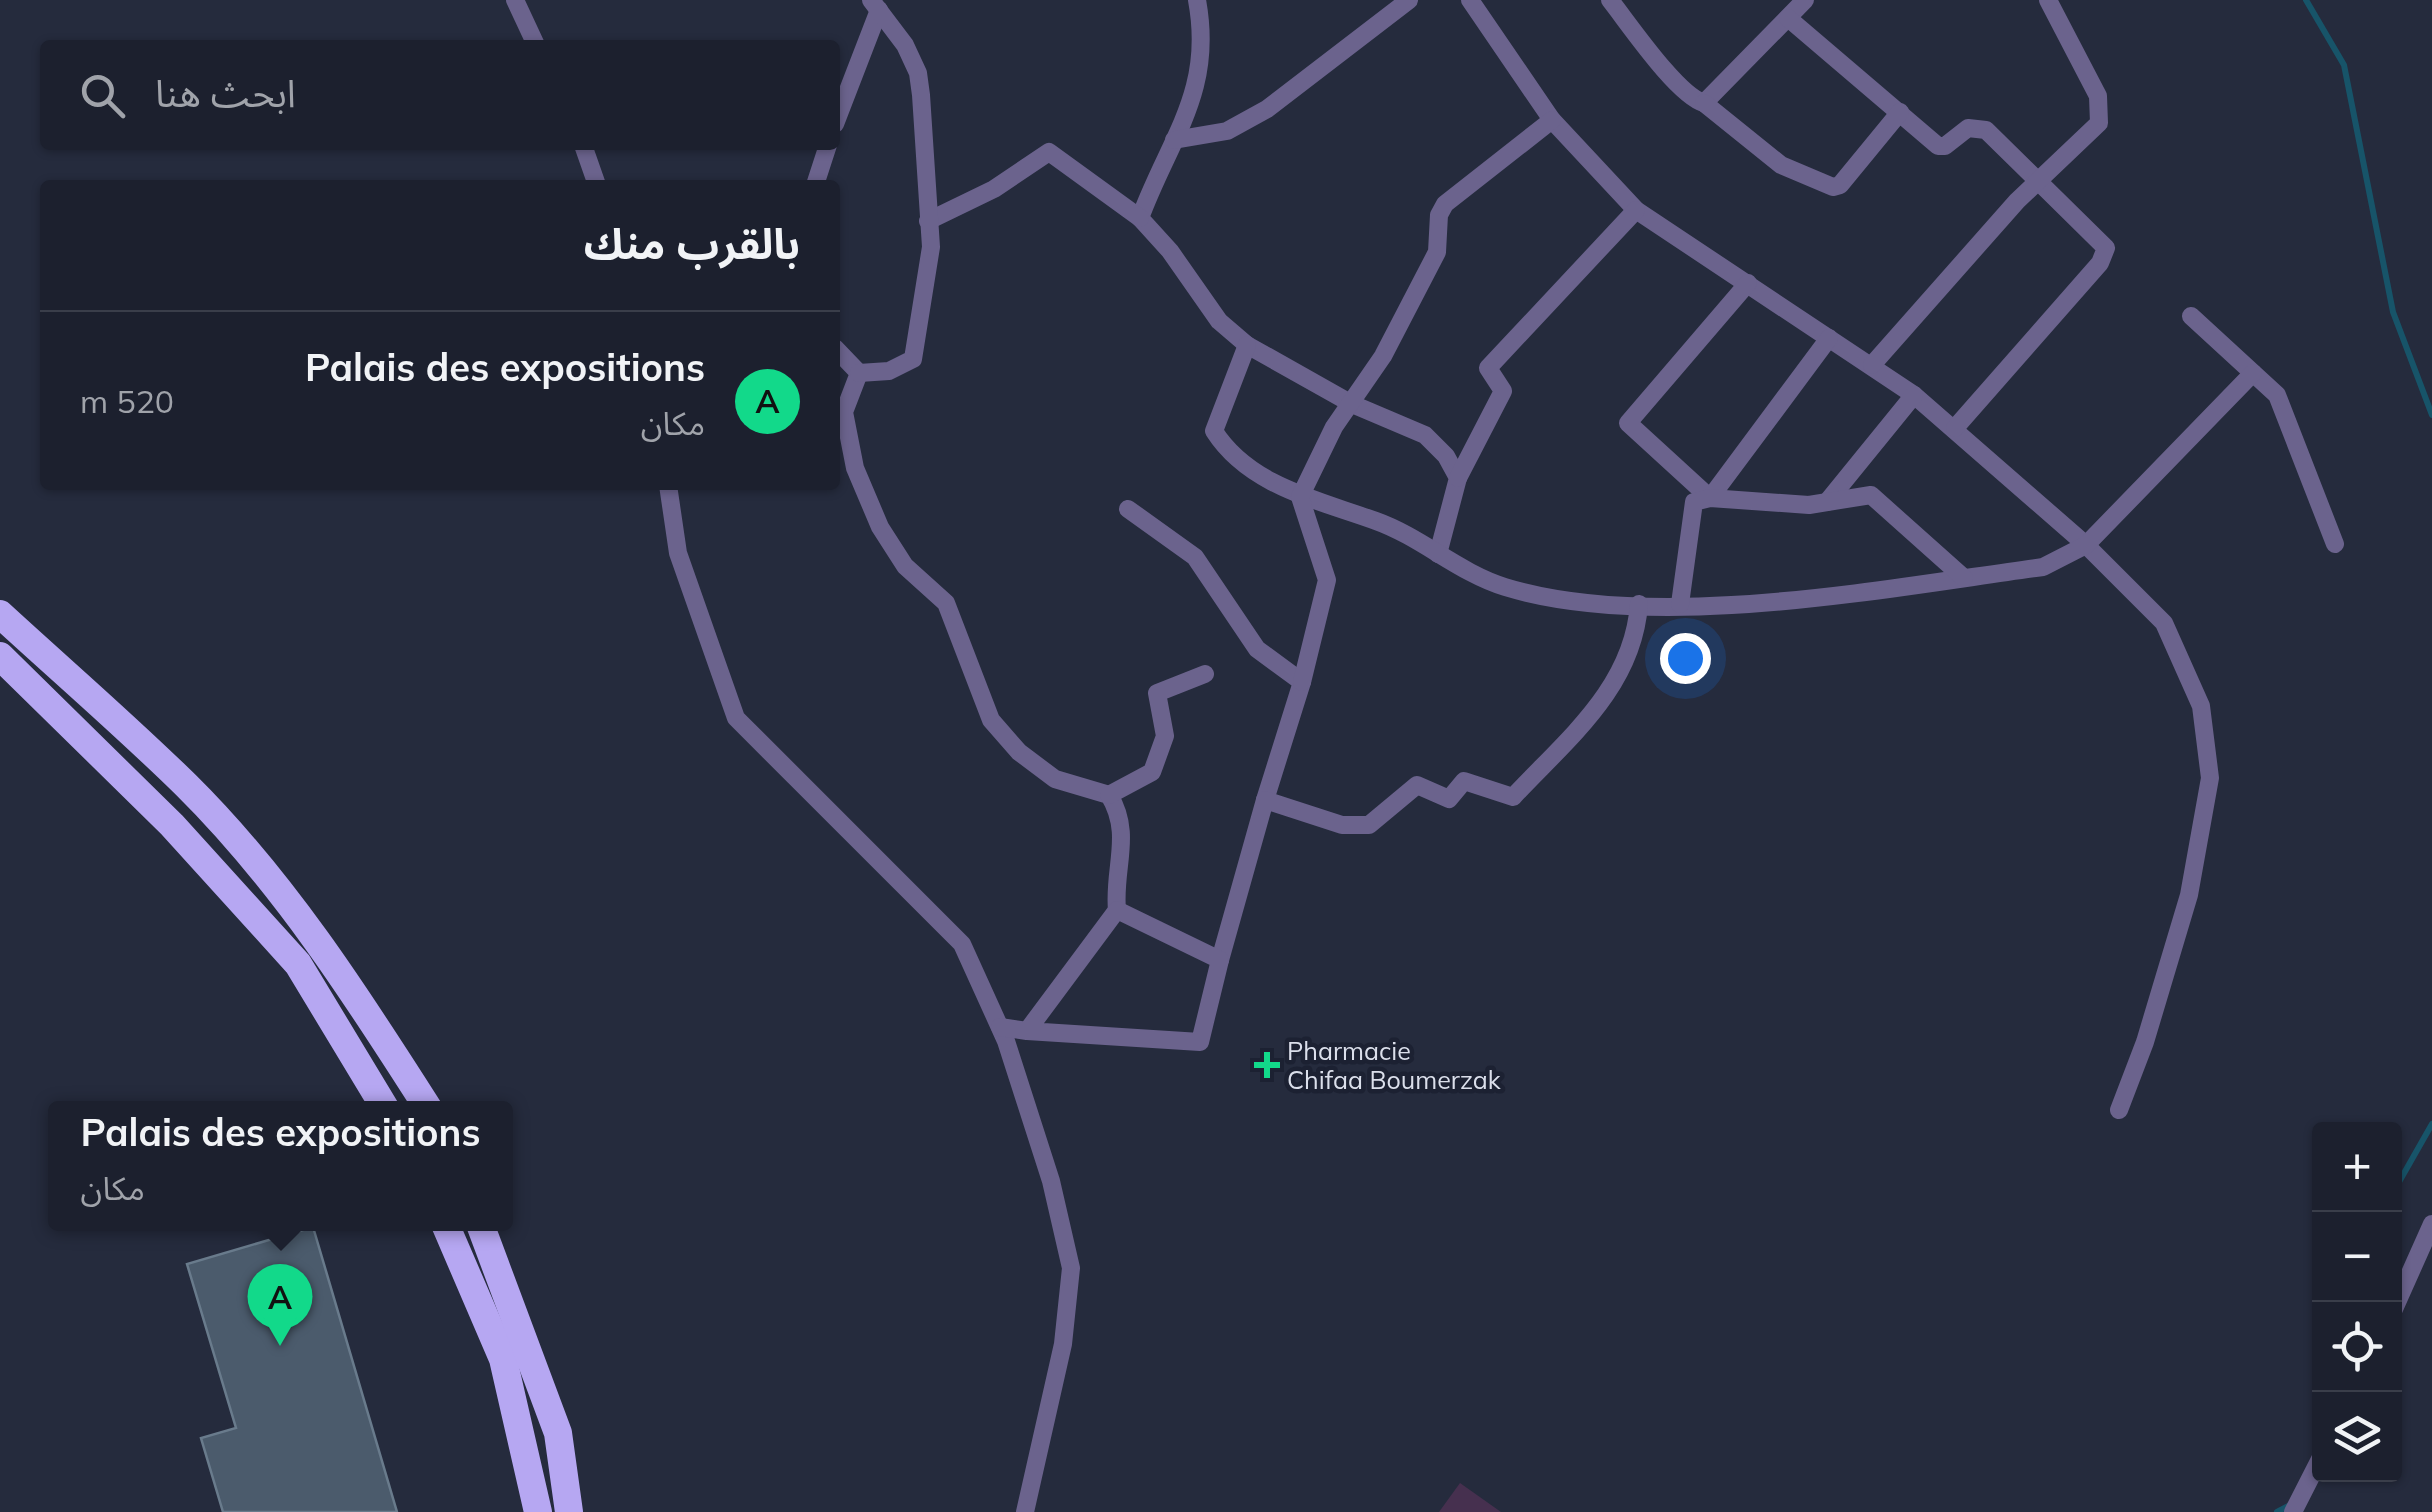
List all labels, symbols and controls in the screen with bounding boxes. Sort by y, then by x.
search box [40,40,840,150]
icon: search [75,68,130,123]
text: ابحث هنا [155,69,296,117]
text: بالقرب منك [584,217,800,270]
text: Palais des expositions [305,343,705,391]
text: 520 m [80,381,174,421]
text: A [756,381,780,421]
text: مكان [641,403,705,443]
your location [1660,633,1711,684]
place label: Pharmacie Chifaa Boumerzak [1287,1035,1502,1095]
marker: Pharmacie Chifaa Boumerzak [1256,1054,1278,1076]
popup [48,1101,513,1231]
text: Palais des expositions [80,1108,481,1156]
map controls [2312,1122,2402,1482]
button: + [2312,1122,2402,1212]
text: مكان [80,1168,145,1208]
button: − [2312,1212,2402,1302]
pin: A [248,1264,312,1346]
button: locate [2312,1302,2402,1392]
button: layers [2312,1392,2402,1482]

